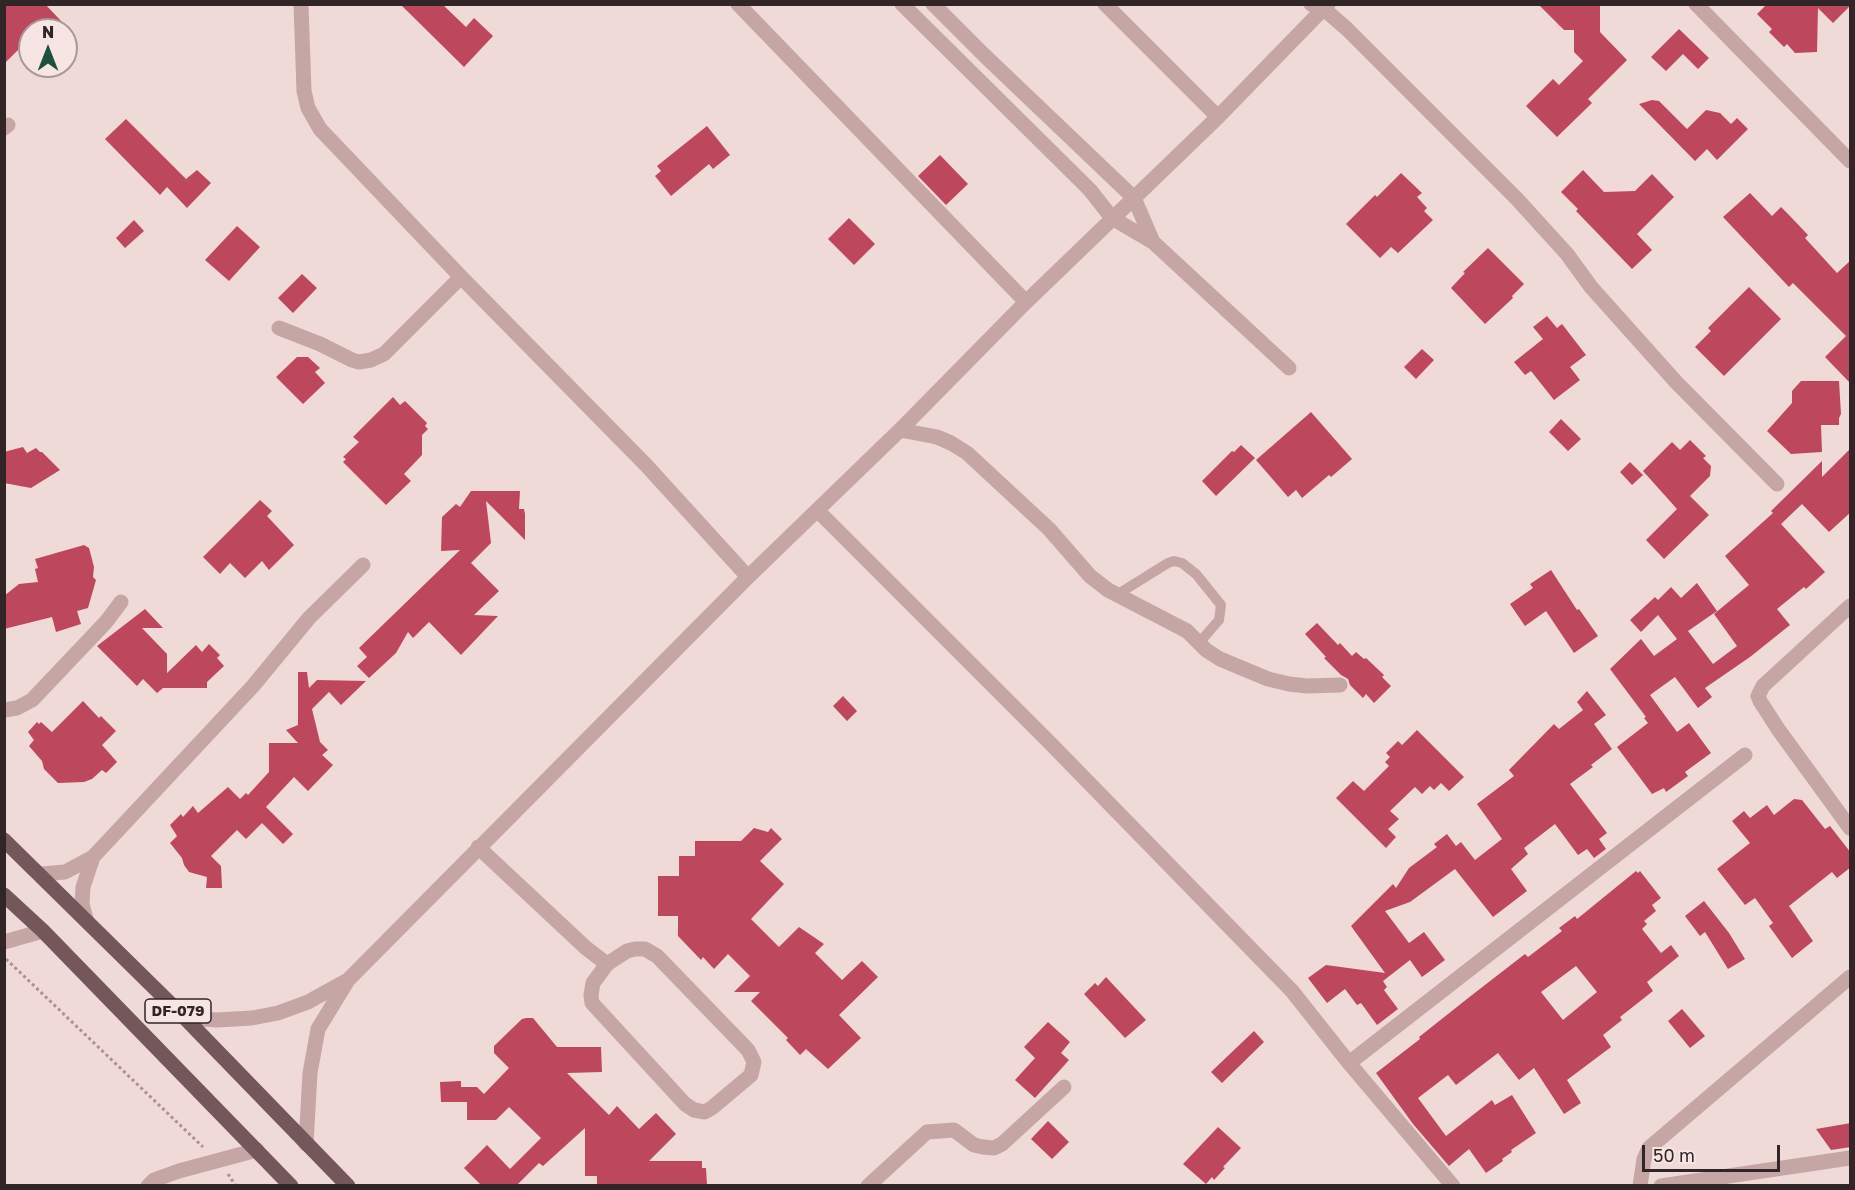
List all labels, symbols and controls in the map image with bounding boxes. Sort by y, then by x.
north arrow [18,18,78,78]
text: N [42,22,54,42]
road number: DF-079 [145,999,211,1023]
scale bar [1645,1133,1783,1171]
text: 50 m [1653,1144,1695,1166]

